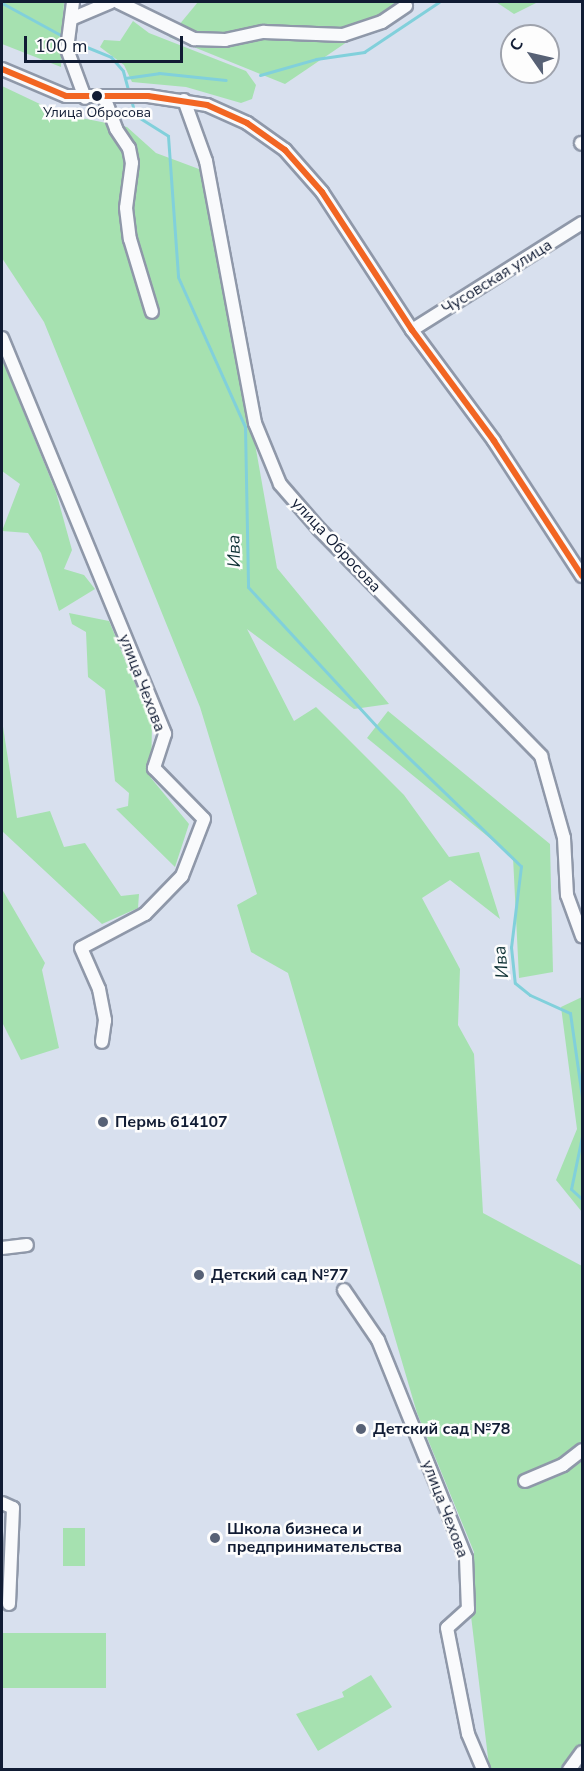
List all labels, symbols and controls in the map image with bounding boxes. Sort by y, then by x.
scale bar [27,24,186,62]
north arrow [500,24,560,84]
text: 100 m [35,34,87,58]
text: С [505,34,529,56]
marker: Улица Обросова [91,90,103,102]
place label: Улица Обросова [43,105,151,121]
street label: Чусовская улица [438,235,556,319]
street label: улица Обросова [287,494,385,596]
water label: Ива [223,534,245,568]
street label: улица Чехова [115,632,169,734]
water label: Ива [489,945,513,979]
place label: Пермь 614107 [115,1112,228,1132]
marker: Пермь 614107 [96,1115,110,1129]
place label: Детский сад №77 [211,1265,348,1285]
marker: Детский сад №77 [192,1268,206,1282]
place label: Детский сад №78 [373,1419,510,1439]
marker: Детский сад №78 [354,1422,368,1436]
street label: улица Чехова [418,1458,472,1560]
place label: Школа бизнеса и предпринимательства [227,1519,402,1557]
marker: Школа бизнеса и предпринимательства [208,1531,222,1545]

